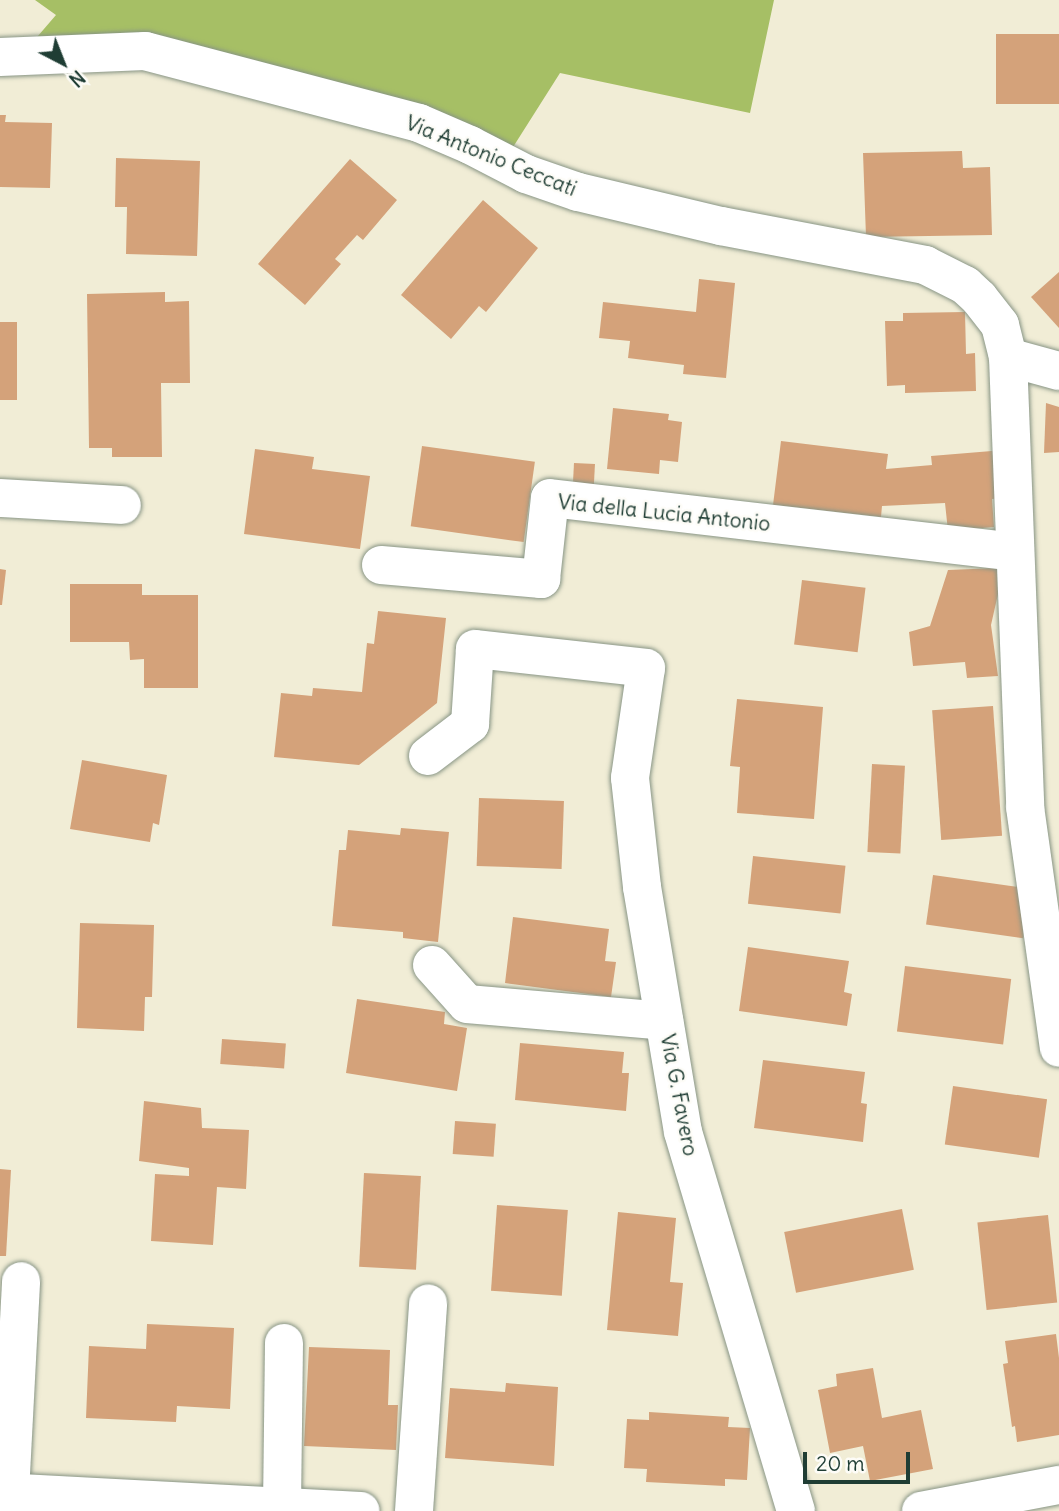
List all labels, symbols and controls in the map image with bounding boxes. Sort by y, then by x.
north arrow [28,28,98,98]
text: N [64,65,90,92]
street label: Via Antonio Ceccati [402,110,580,202]
street label: Via della Lucia Antonio [557,489,771,537]
street label: Via G. Favero [655,1032,703,1158]
scale bar [807,1438,914,1482]
text: 20 m [816,1450,865,1477]

